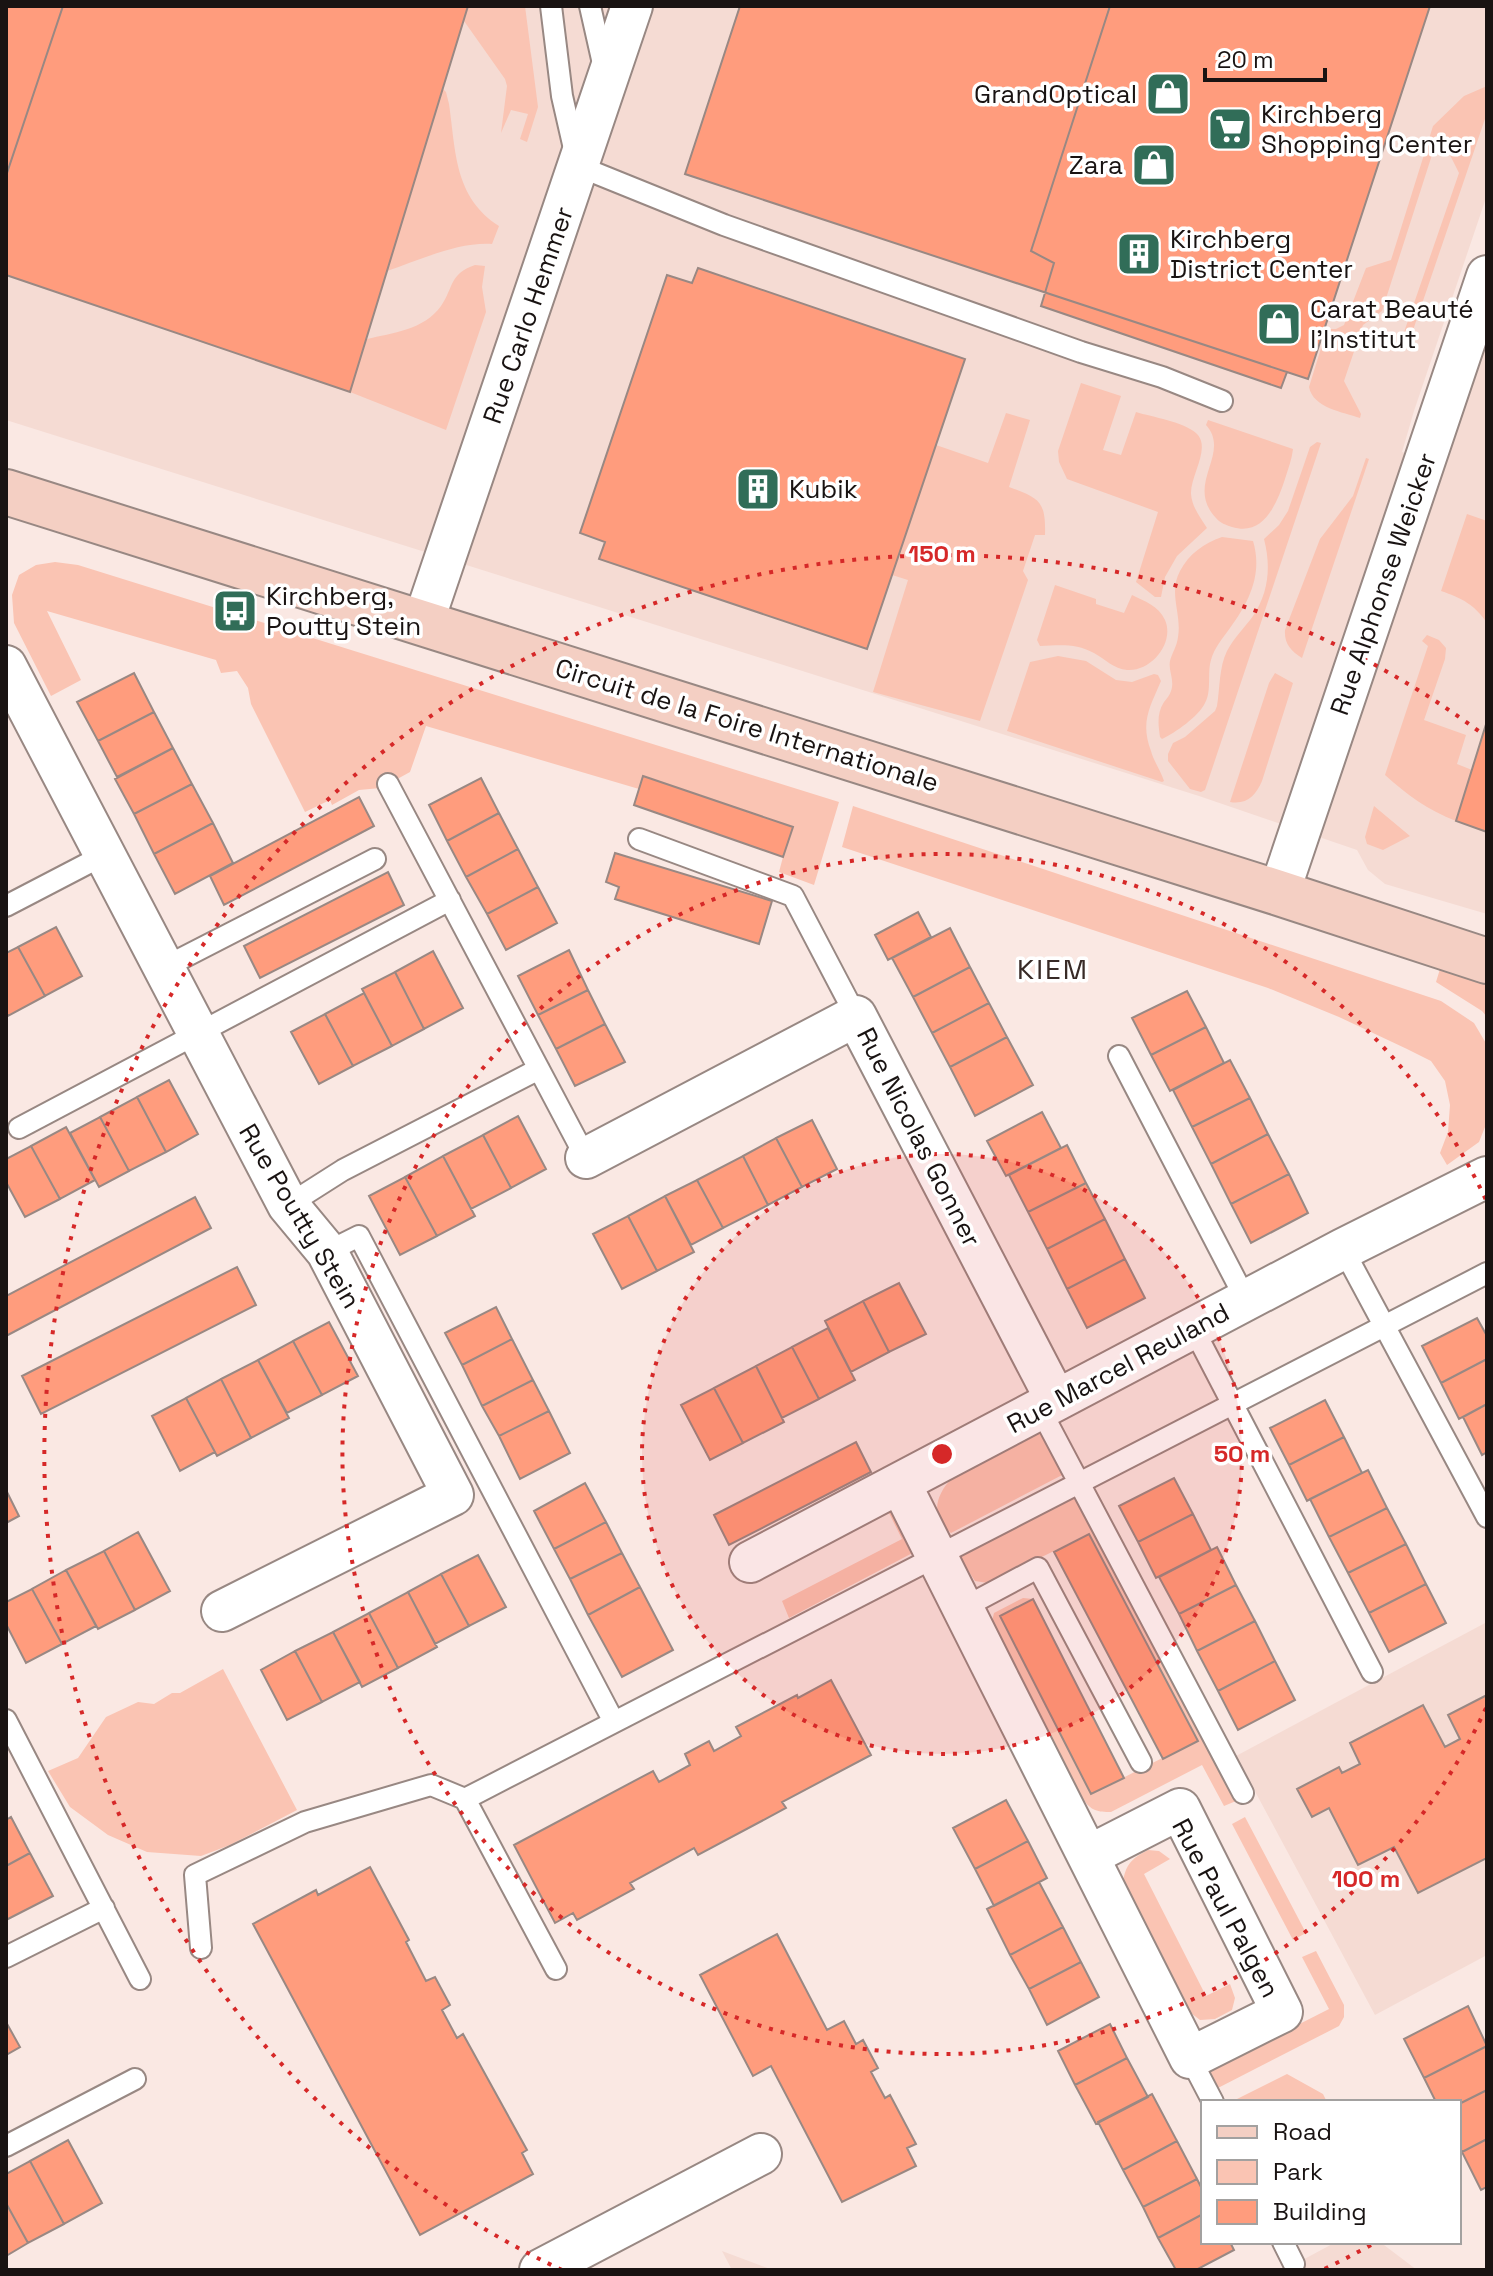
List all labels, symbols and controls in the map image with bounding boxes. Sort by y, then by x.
scale bar [1205,32,1325,82]
text: 20 m [1217,44,1274,75]
shop icon: GrandOptical [1144,70,1192,118]
place label: GrandOptical [974,77,1137,111]
place label: Kirchberg Shopping Center [1261,97,1472,161]
supermarket icon: Kirchberg Shopping Center [1206,105,1254,153]
shop icon: Zara [1130,141,1178,189]
place label: Zara [1069,148,1123,182]
street label: Rue Carlo Hemmer [475,202,581,428]
place label: Kirchberg District Center [1170,222,1353,286]
building icon: Kirchberg District Center [1115,230,1163,278]
place label: Carat Beauté l'Institut [1310,292,1474,356]
shop icon: Carat Beauté l'Institut [1255,300,1303,348]
street label: Rue Alphonse Weicker [1322,448,1444,720]
building icon: Kubik [734,465,782,513]
place label: Kubik [789,472,858,506]
text: 150 m [908,538,976,569]
place label: Kirchberg, Poutty Stein [266,579,421,643]
bus stop icon: Kirchberg, Poutty Stein [211,587,259,635]
street label: Circuit de la Foire Internationale [551,650,943,800]
district label: KIEM [1017,951,1089,987]
street label: Rue Nicolas Gonner [849,1022,989,1252]
street label: Rue Poutty Stein [231,1117,369,1315]
street label: Rue Marcel Reuland [1001,1295,1235,1441]
text: 50 m [1214,1438,1270,1469]
centre of rings [928,1440,956,1468]
street label: Rue Paul Palgen [1165,1813,1287,2003]
text: 100 m [1332,1863,1400,1894]
legend [1201,2100,1461,2244]
text: Road [1273,2116,1332,2147]
text: Park [1273,2156,1323,2187]
text: Building [1273,2196,1367,2227]

